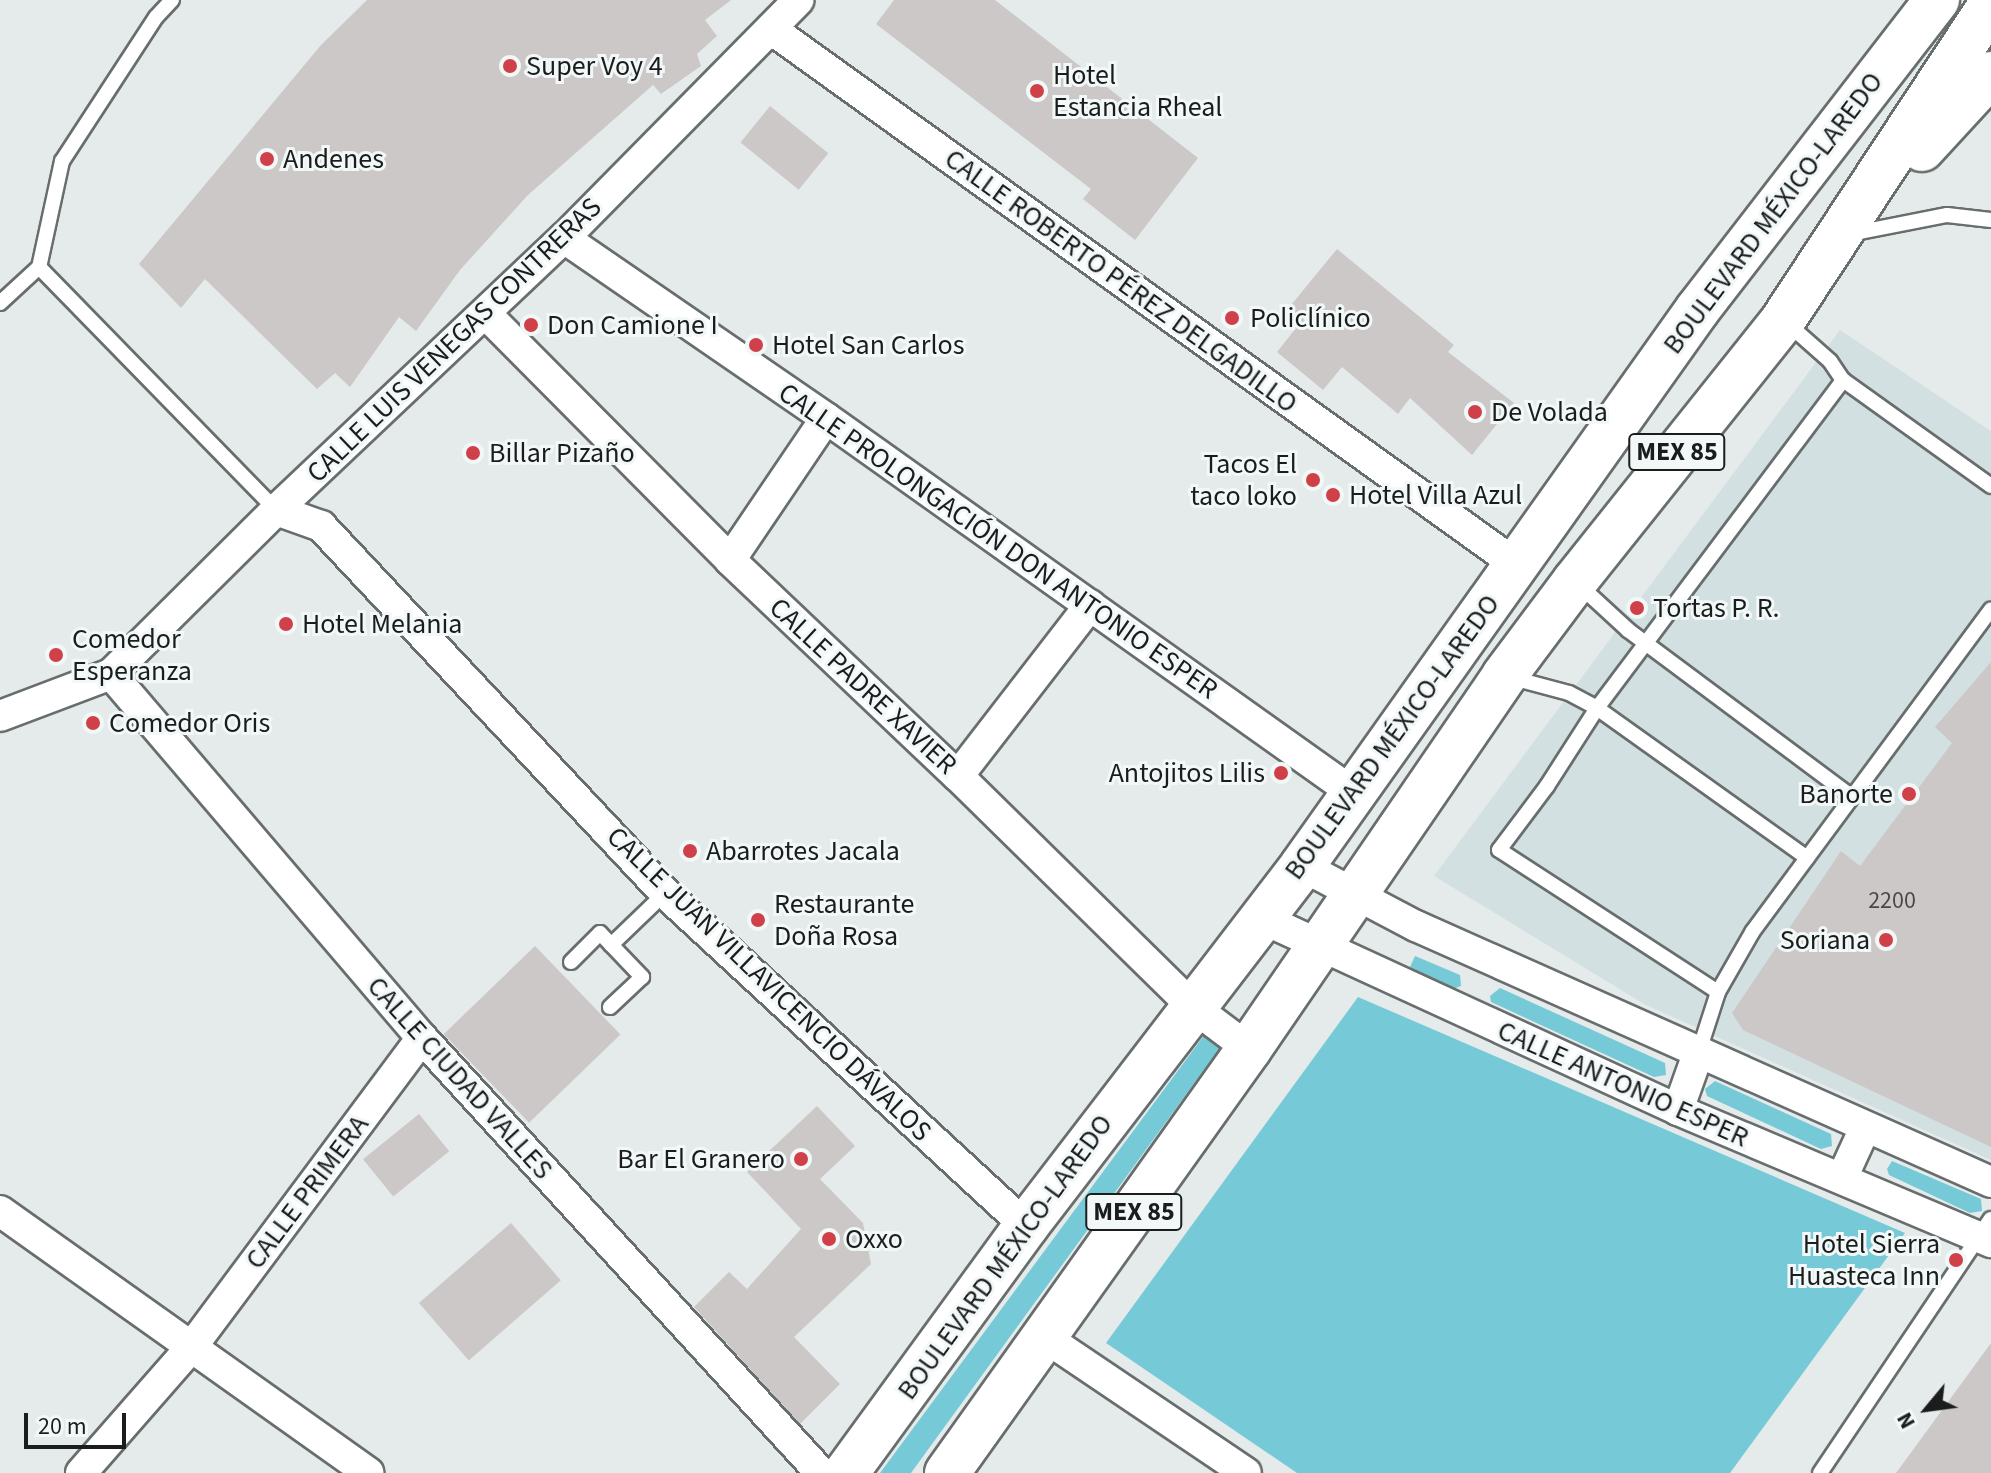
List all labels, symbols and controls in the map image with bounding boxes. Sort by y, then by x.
place label: Super Voy 4 [526,49,663,83]
marker: Super Voy 4 [501,57,519,75]
place label: Hotel Estancia Rheal [1053,58,1223,124]
street label: BOULEVARD MÉXICO-LAREDO [1656,65,1890,361]
marker: Hotel Estancia Rheal [1028,82,1046,100]
place label: Andenes [283,142,384,176]
street label: CALLE ROBERTO PÉREZ DELGADILLO [938,142,1304,420]
marker: Andenes [258,150,276,168]
street label: CALLE LUIS VENEGAS CONTRERAS [300,190,608,490]
place label: Policlínico [1250,301,1371,335]
marker: Policlínico [1221,307,1243,329]
place label: Don Camione I [547,308,718,342]
marker: Don Camione I [522,316,540,334]
place label: Hotel San Carlos [772,328,964,362]
marker: Hotel San Carlos [747,336,765,354]
street label: CALLE PROLONGACIÓN DON ANTONIO ESPER [772,376,1224,706]
place label: De Volada [1491,395,1608,429]
marker: De Volada [1466,403,1484,421]
road number: MEX 85 [1627,430,1727,474]
place label: Billar Pizaño [489,436,635,470]
marker: Billar Pizaño [464,444,482,462]
place label: Tacos El taco loko [1190,447,1297,513]
marker: Tacos El taco loko [1304,471,1322,489]
place label: Hotel Villa Azul [1349,478,1522,512]
marker: Hotel Villa Azul [1324,486,1342,504]
street label: BOULEVARD MÉXICO-LAREDO [1277,588,1507,886]
street label: CALLE PADRE XAVIER [762,591,964,781]
place label: Tortas P. R. [1653,591,1780,625]
marker: Tortas P. R. [1628,599,1646,617]
place label: Hotel Melania [302,607,462,641]
marker: Hotel Melania [277,615,295,633]
place label: Comedor Esperanza [72,622,192,688]
marker: Comedor Esperanza [47,646,65,664]
place label: Comedor Oris [109,706,270,740]
marker: Comedor Oris [84,714,102,732]
place label: Antojitos Lilis [1109,756,1265,790]
marker: Antojitos Lilis [1272,764,1290,782]
place label: Banorte [1799,777,1893,811]
marker: Banorte [1900,785,1918,803]
street label: CALLE JUAN VILLAVICENCIO DÁVALOS [600,820,938,1148]
place label: Abarrotes Jacala [706,834,900,868]
marker: Abarrotes Jacala [681,842,699,860]
place label: Restaurante Doña Rosa [774,887,914,953]
house number: 2200 [1868,887,1916,915]
marker: Restaurante Doña Rosa [749,911,767,929]
place label: Soriana [1780,923,1870,957]
marker: Soriana [1877,931,1895,949]
street label: CALLE CIUDAD VALLES [360,970,560,1186]
street label: CALLE ANTONIO ESPER [1492,1014,1754,1154]
street label: CALLE PRIMERA [238,1108,376,1276]
street label: BOULEVARD MÉXICO-LAREDO [890,1108,1120,1406]
place label: Bar El Granero [617,1142,785,1176]
marker: Bar El Granero [792,1150,810,1168]
road number: MEX 85 [1084,1190,1184,1234]
place label: Oxxo [845,1222,903,1256]
place label: Hotel Sierra Huasteca Inn [1788,1227,1940,1293]
marker: Oxxo [820,1230,838,1248]
marker: Hotel Sierra Huasteca Inn [1947,1251,1965,1269]
north arrow [1887,1369,1967,1449]
scale bar [28,1397,130,1447]
text: N [1888,1406,1924,1435]
text: 20 m [38,1409,87,1444]

